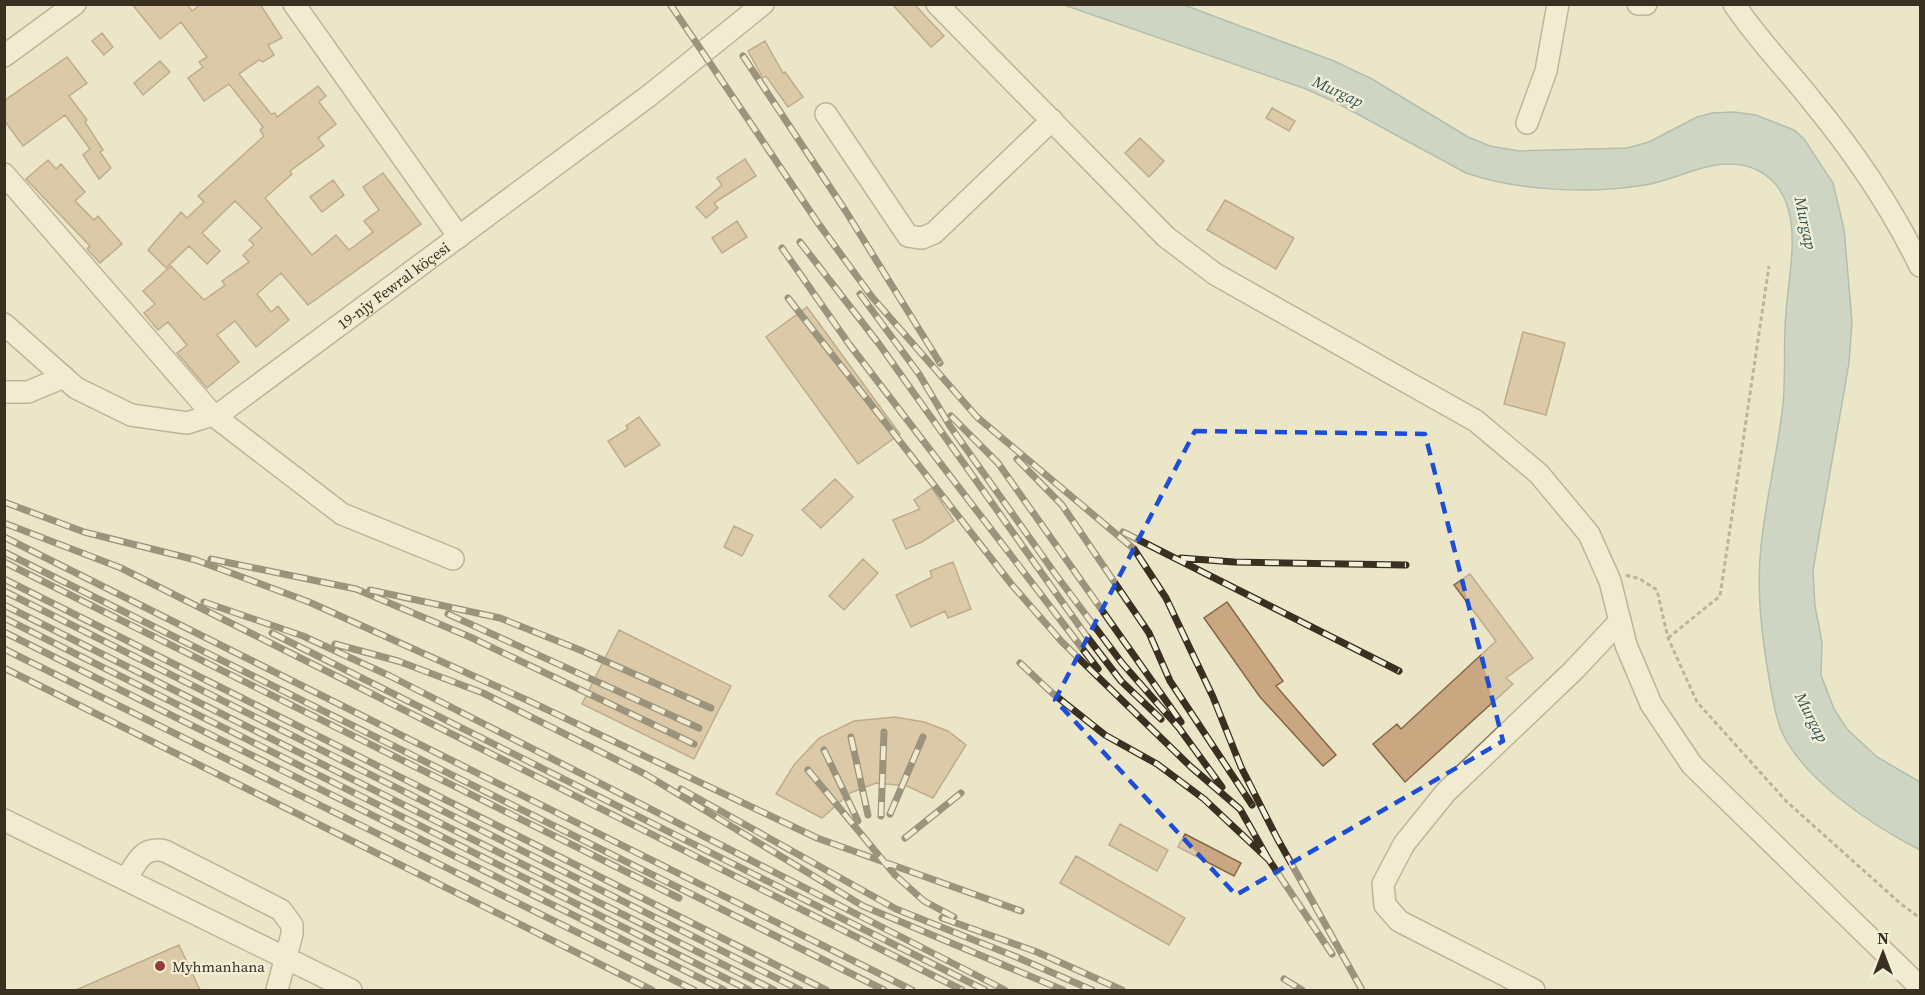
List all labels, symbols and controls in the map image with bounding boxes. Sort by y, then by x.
water label: Murgap [1308,69,1367,112]
water label: Murgap [1789,194,1822,251]
street label: 19-njy Fewral köçesi [333,236,454,334]
water label: Murgap [1790,687,1834,746]
north arrow [1853,923,1913,983]
text: N [1877,927,1889,949]
place label: Myhmanhana [172,956,265,977]
marker: Myhmanhana [153,959,167,973]

